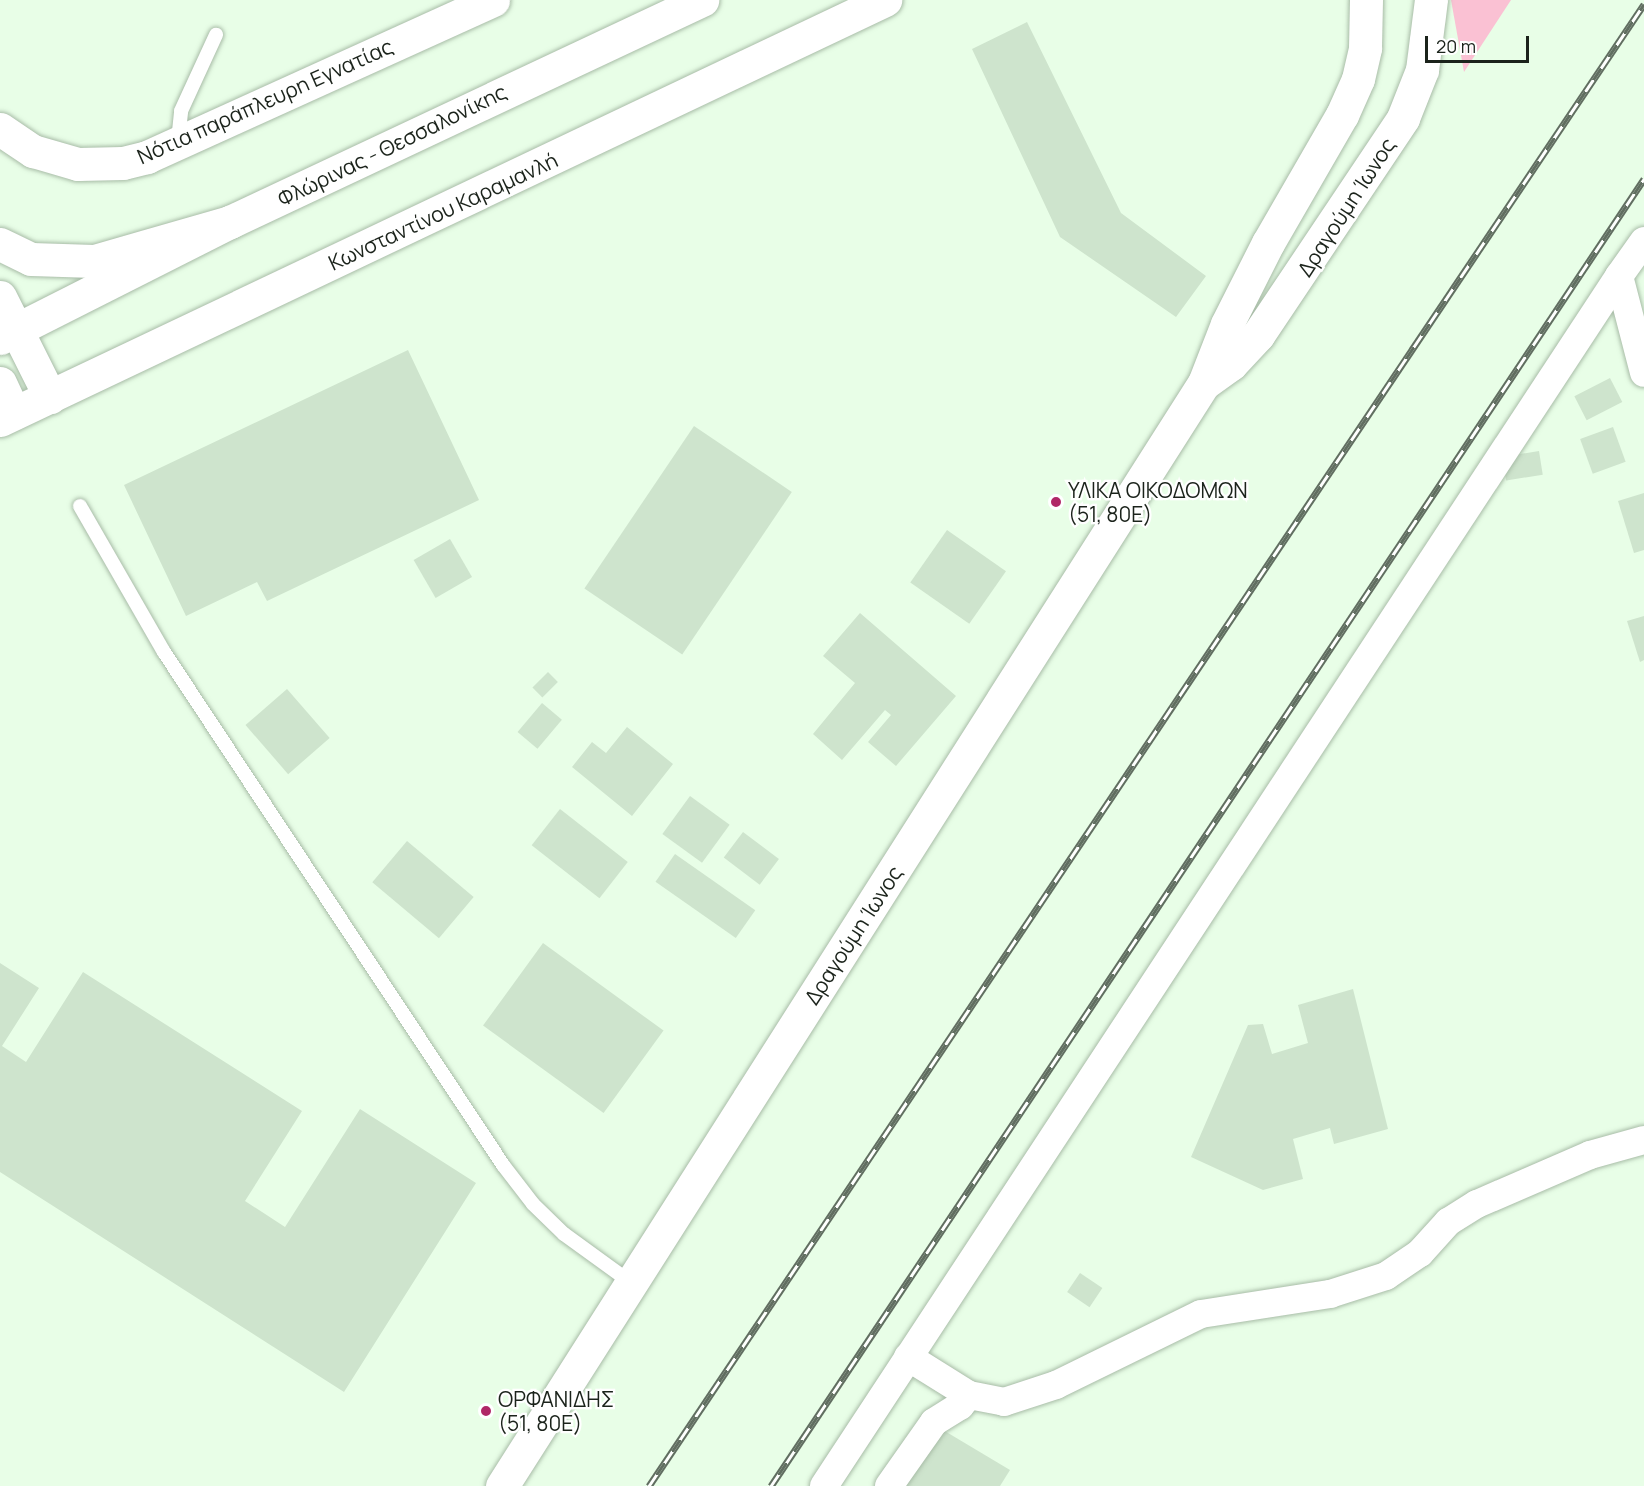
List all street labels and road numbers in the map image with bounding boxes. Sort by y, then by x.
street label: Νότια παράπλευρη Εγνατίας [133,33,397,169]
street label: Φλώρινας - Θεσσαλονίκης [273,79,511,211]
street label: Δραγούμη Ίωνος [1292,133,1400,281]
street label: Κωνσταντίνου Καραμανλή [324,147,562,275]
street label: Δραγούμη Ίωνος [799,861,907,1009]

